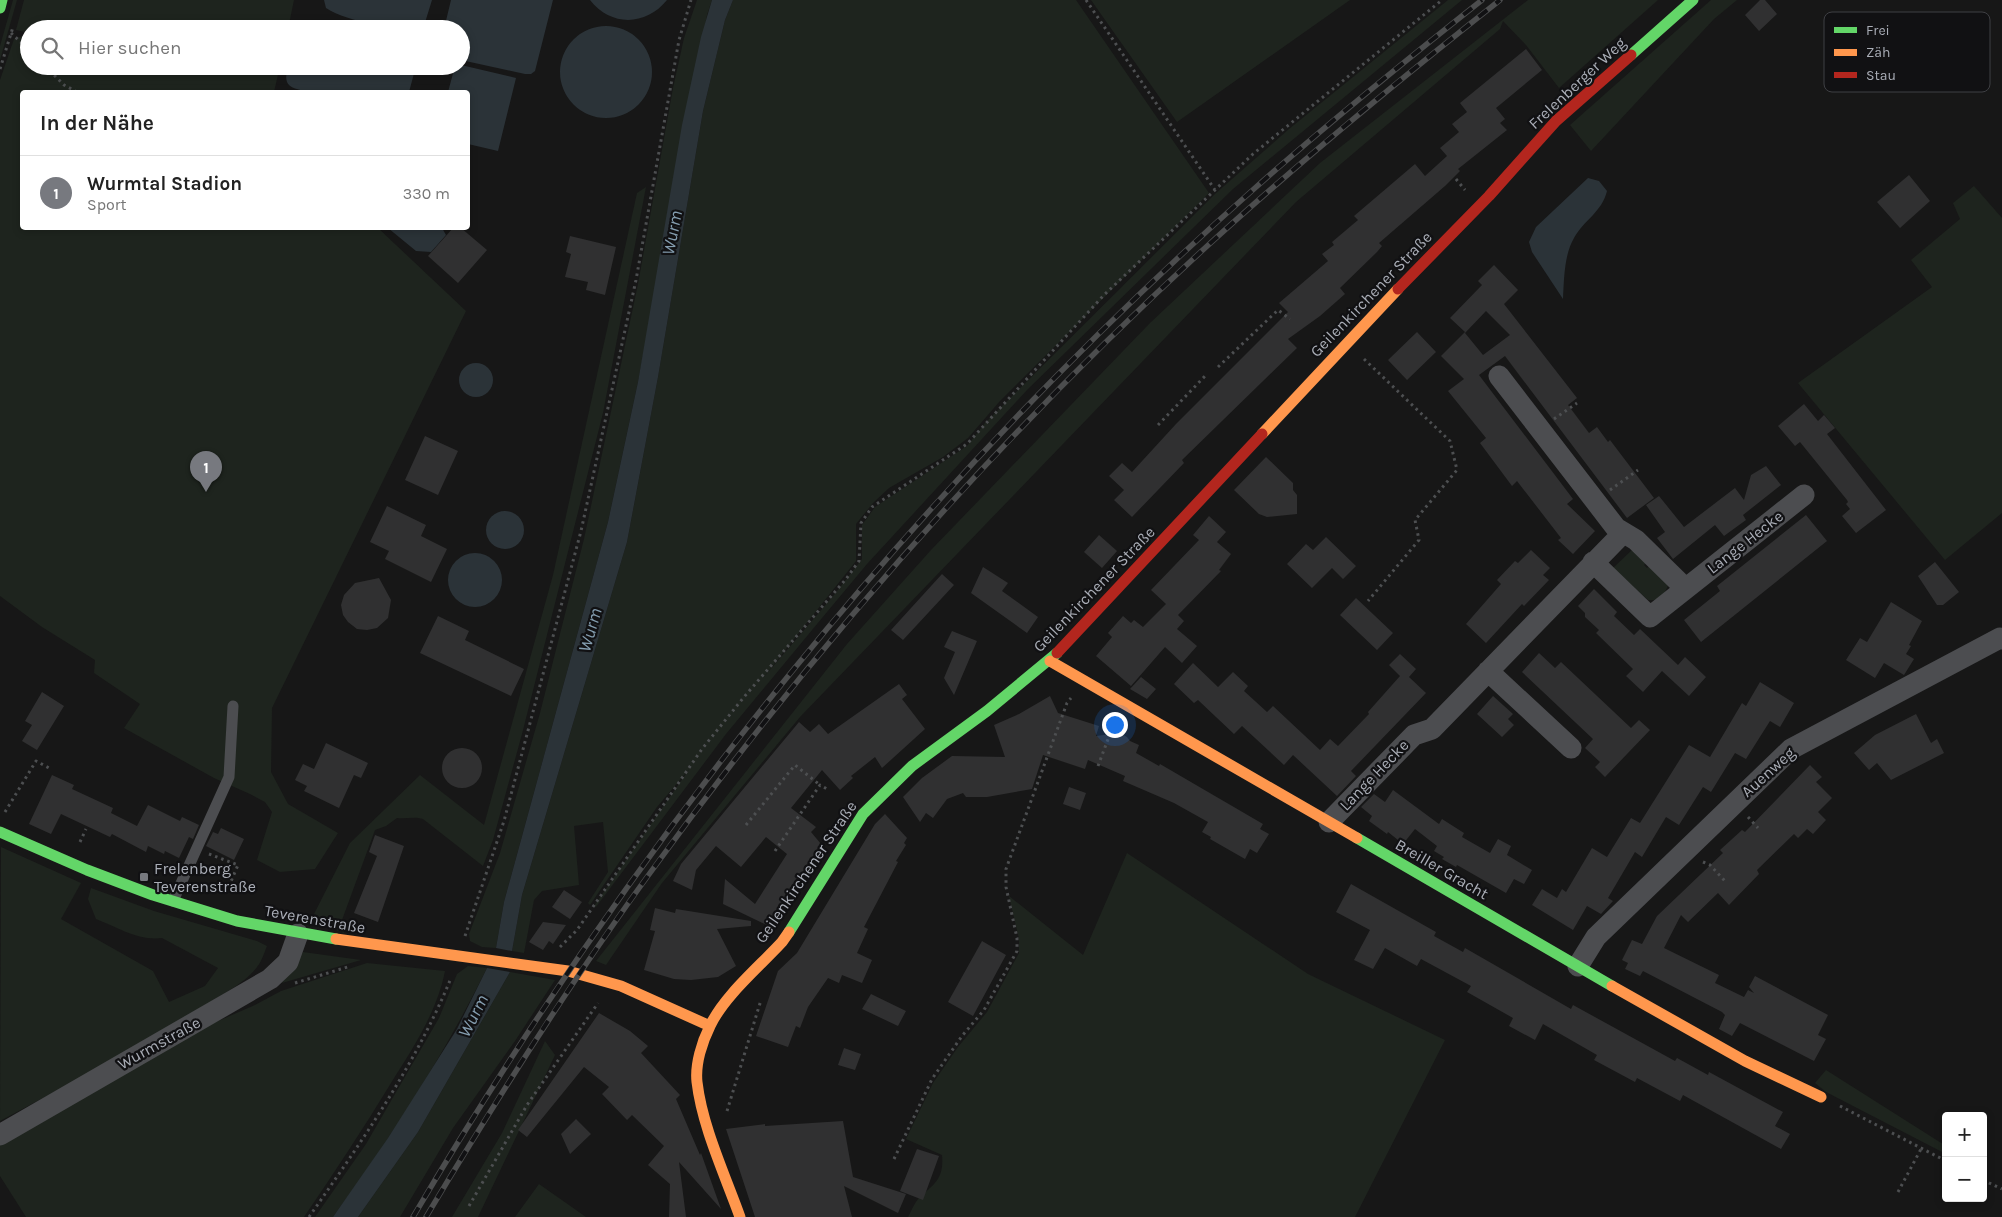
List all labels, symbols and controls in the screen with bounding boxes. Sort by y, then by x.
legend [1824,12,1990,92]
search box [20,20,470,75]
text: Frei [1866,22,1890,39]
street label: Frelenberger Weg [1525,33,1629,133]
icon: search [38,34,66,62]
text: Hier suchen [78,37,181,59]
text: Zäh [1866,44,1890,61]
text: Stau [1866,67,1896,84]
text: In der Nähe [40,111,154,135]
text: Wurmtal Stadion [87,173,242,195]
text: 1 [53,184,59,203]
text: 330 m [403,184,450,203]
text: Sport [87,195,127,214]
water label: Wurm [657,209,687,257]
street label: Geilenkirchener Straße [1306,227,1436,361]
pin: 1 [190,451,222,492]
street label: Lange Hecke [1703,506,1787,578]
street label: Geilenkirchener Straße [1029,522,1159,656]
water label: Wurm [573,605,607,655]
your location [1102,712,1128,738]
street label: Lange Hecke [1335,736,1413,814]
street label: Auenweg [1737,743,1799,801]
street label: Geilenkirchener Straße [751,797,861,947]
street label: Breiller Gracht [1392,835,1492,903]
place label: Frelenberg Teverenstraße [154,859,256,896]
marker: Frelenberg Teverenstraße [138,871,150,883]
street label: Teverenstraße [263,901,367,937]
water label: Wurm [453,991,493,1041]
street label: Wurmstraße [114,1013,204,1073]
map controls [1942,1112,1987,1202]
button: + [1942,1112,1987,1157]
button: − [1942,1157,1987,1202]

